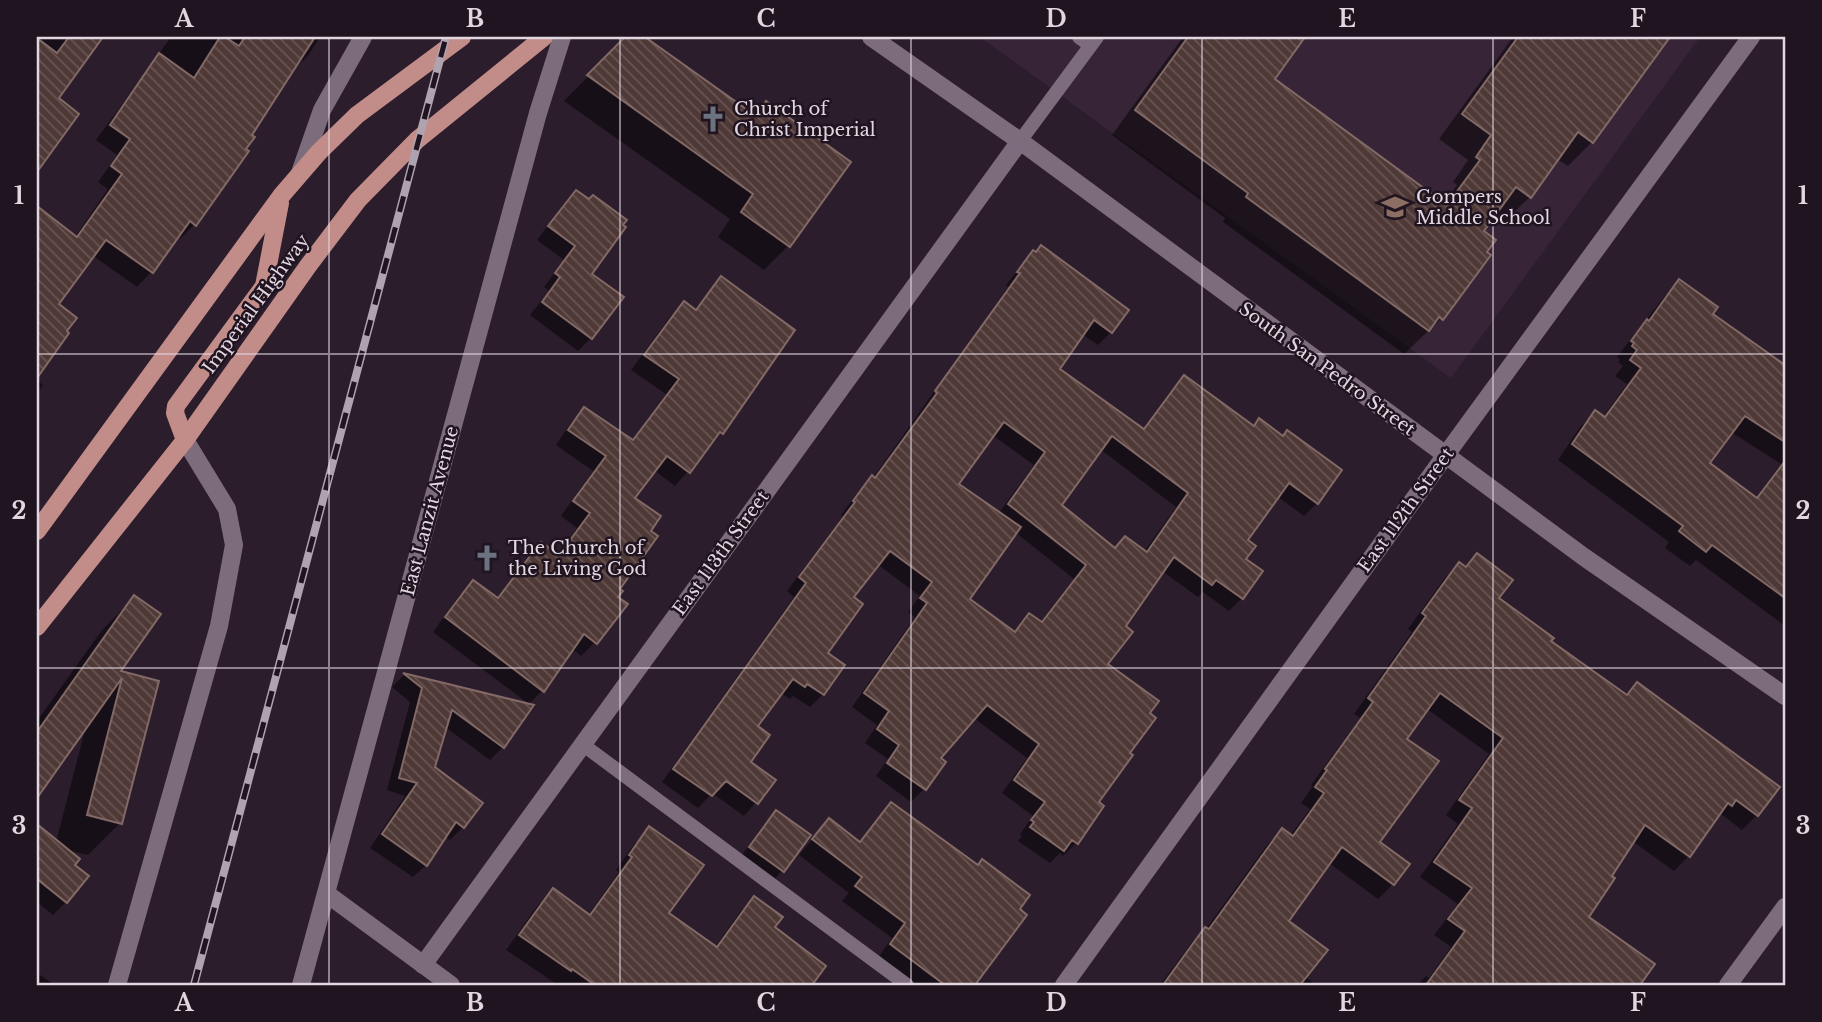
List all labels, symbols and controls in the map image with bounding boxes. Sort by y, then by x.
text: A [174,5,195,33]
text: B [466,5,484,33]
text: C [757,5,775,33]
text: D [1045,5,1067,33]
text: E [1338,5,1356,33]
text: F [1630,5,1646,33]
place label: Church of Christ Imperial [734,98,876,141]
church icon: Church of Christ Imperial [698,104,728,134]
text: 1 [14,182,24,210]
text: 1 [1798,182,1808,210]
place label: Gompers Middle School [1416,186,1551,229]
school or university icon: Gompers Middle School [1380,192,1410,222]
street label: Imperial Highway [198,230,314,378]
street label: South San Pedro Street [1234,298,1420,441]
street label: East Lanzit Avenue [397,424,463,598]
street label: East 112th Street [1353,443,1459,577]
street label: East 113th Street [668,486,774,620]
text: 2 [12,497,26,525]
text: 2 [1796,497,1810,525]
place label: The Church of the Living God [508,537,647,580]
church icon: The Church of the Living God [472,543,502,573]
text: 3 [12,812,26,840]
text: 3 [1796,812,1810,840]
text: A [174,989,195,1017]
text: B [466,989,484,1017]
text: C [757,989,775,1017]
text: D [1045,989,1067,1017]
text: E [1338,989,1356,1017]
text: F [1630,989,1646,1017]

